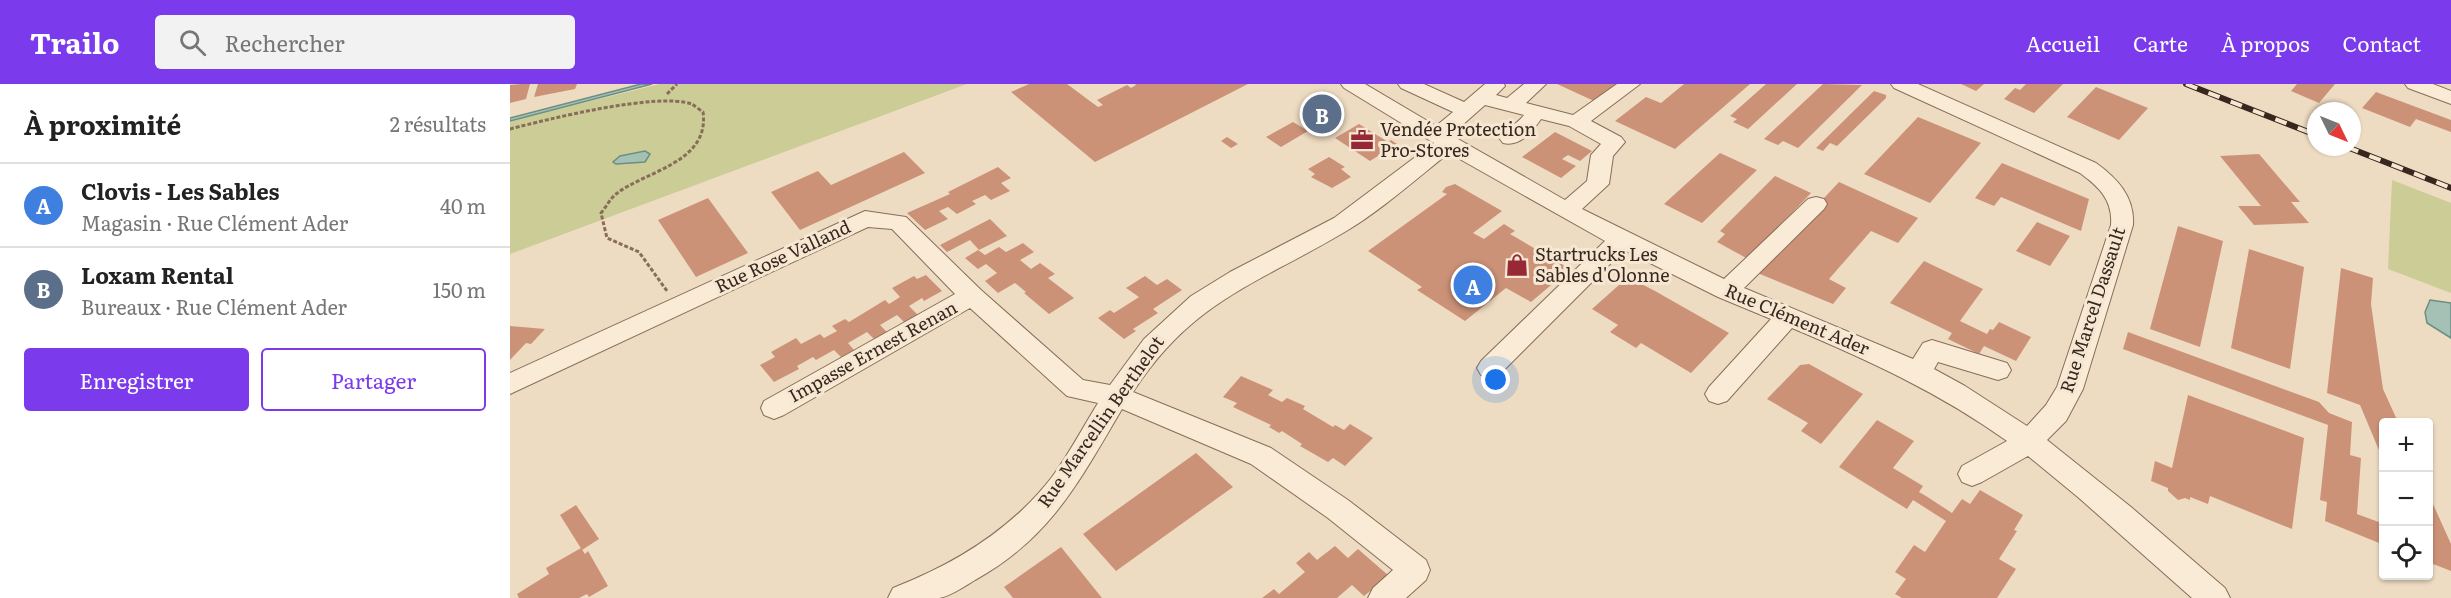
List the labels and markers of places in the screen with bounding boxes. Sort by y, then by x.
pin: B [1302,92,1342,136]
place label: Vendée Protection Pro-Stores [1380,115,1536,163]
office icon: Vendée Protection Pro-Stores [1349,127,1375,153]
place label: Startrucks Les Sables d'Olonne [1535,240,1670,288]
shop icon: Startrucks Les Sables d'Olonne [1504,252,1530,278]
pin: A [1454,262,1492,308]

